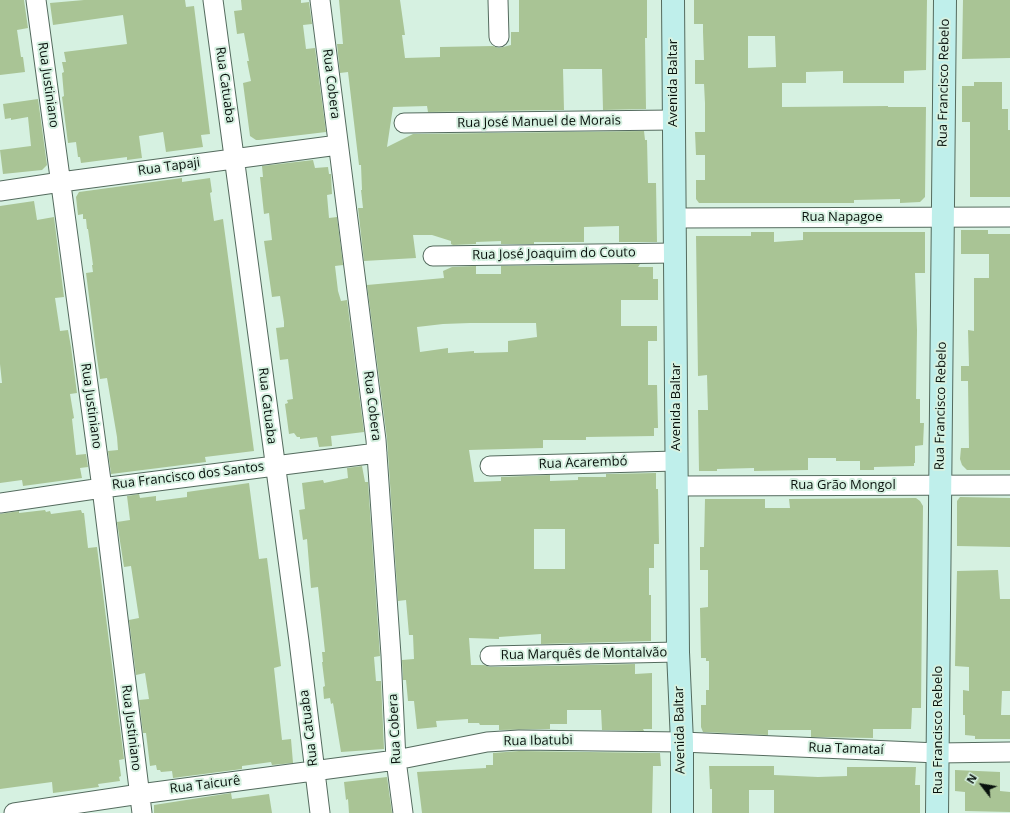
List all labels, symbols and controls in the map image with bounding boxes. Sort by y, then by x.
street label: Rua Francisco Rebelo [935,19,953,147]
street label: Avenida Baltar [665,39,681,127]
street label: Rua Justiniano [34,41,62,129]
street label: Rua Catuaba [212,46,238,124]
street label: Rua Cobera [319,48,343,120]
street label: Rua José Manuel de Morais [457,113,621,131]
street label: Rua Tapaji [137,155,201,179]
street label: Rua Napagoe [802,209,882,225]
street label: Rua José Joaquim do Couto [472,245,636,263]
street label: Rua Francisco Rebelo [932,342,950,470]
street label: Rua Justiniano [77,362,105,450]
street label: Avenida Baltar [668,363,684,451]
street label: Rua Catuaba [255,367,279,445]
street label: Rua Cobera [360,370,384,442]
street label: Rua Acarembó [538,454,628,472]
street label: Rua Francisco dos Santos [111,459,265,493]
street label: Rua Grão Mongol [790,477,896,493]
street label: Rua Marquês de Montalvão [501,645,667,663]
street label: Rua Francisco Rebelo [930,666,946,794]
street label: Rua Justiniano [118,684,144,772]
street label: Avenida Baltar [671,686,689,774]
street label: Rua Catuaba [297,689,321,767]
street label: Rua Cobera [385,693,405,765]
street label: Rua Ibatubi [503,733,573,749]
street label: Rua Tamataí [808,740,884,758]
north arrow [962,765,1002,805]
text: N [963,771,980,786]
street label: Rua Taicurê [169,773,241,797]

